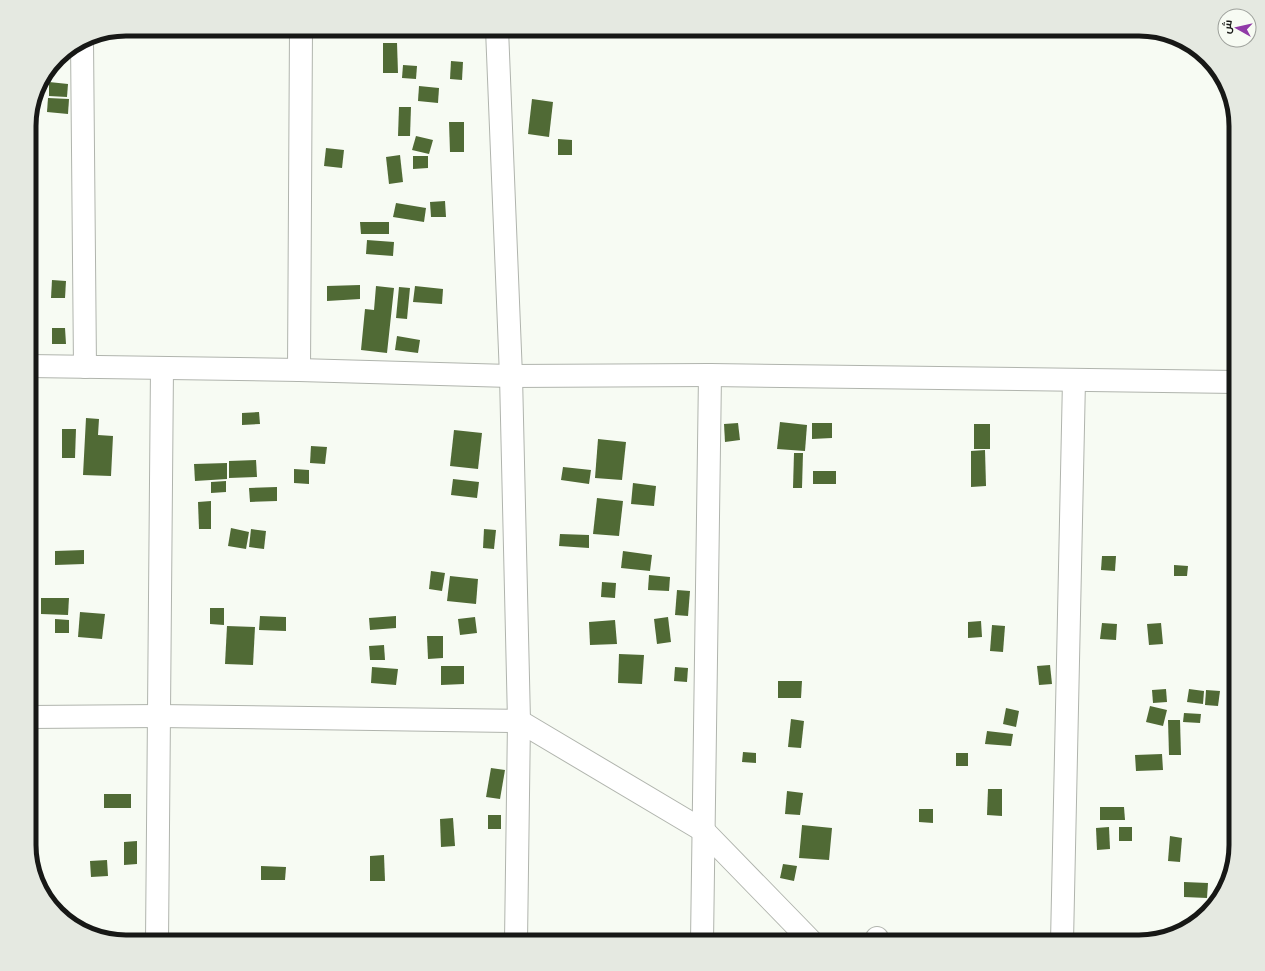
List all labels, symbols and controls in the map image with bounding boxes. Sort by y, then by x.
north arrow [1217,8,1257,48]
text: ش [1219,19,1235,35]

